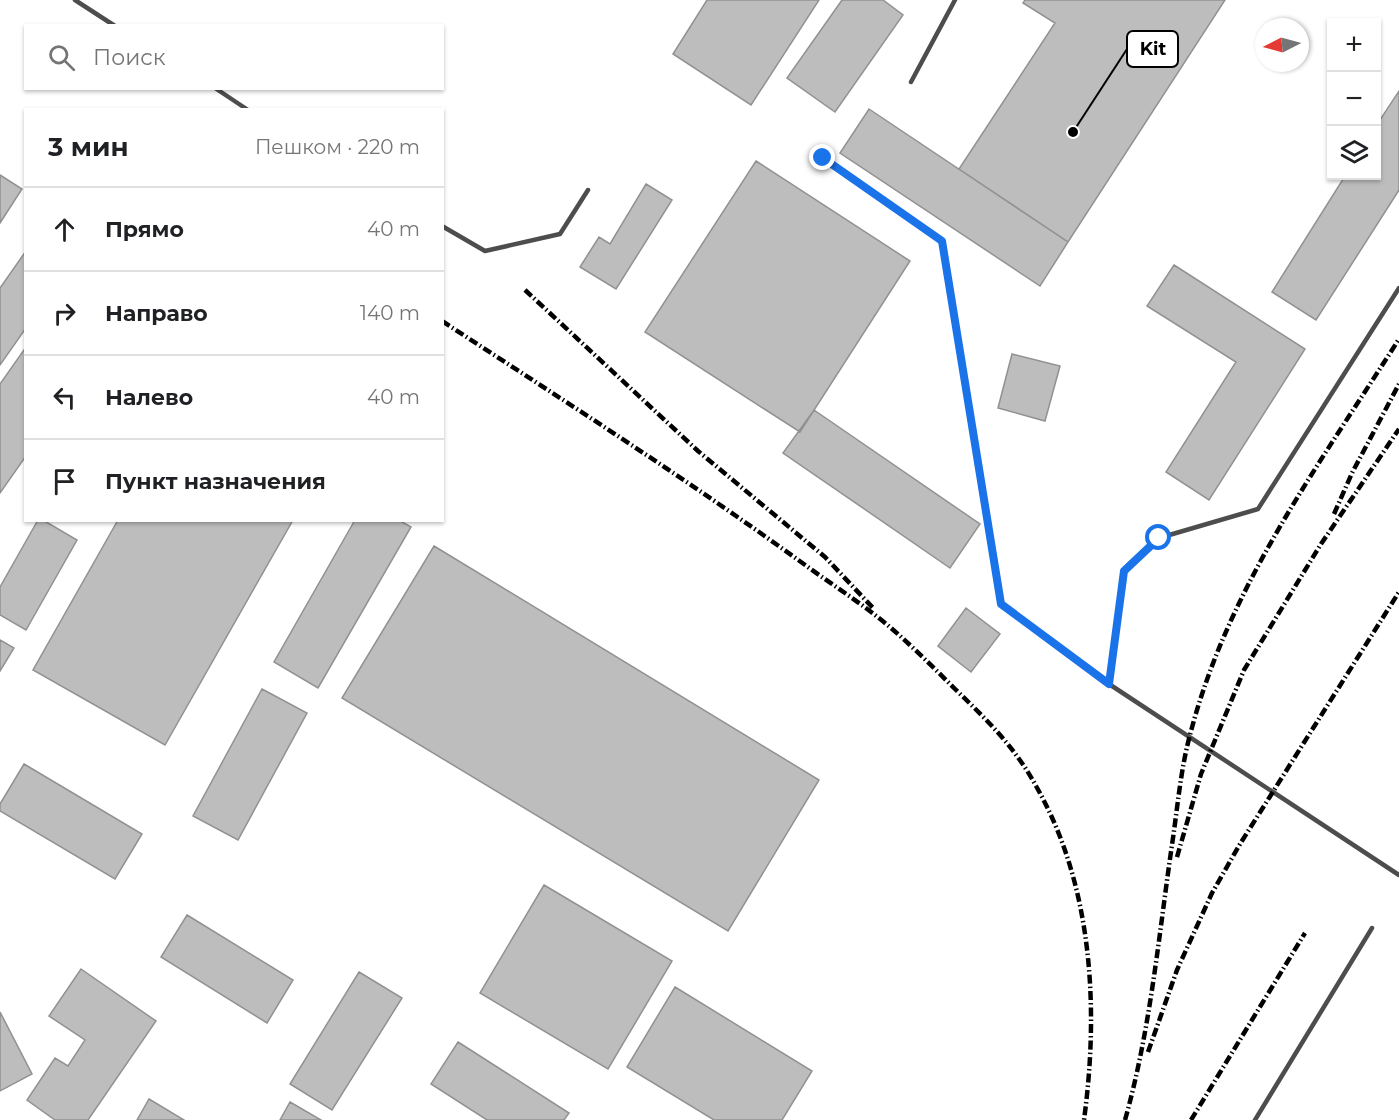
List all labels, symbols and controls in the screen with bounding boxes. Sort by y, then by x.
north arrow [1255,18,1309,72]
map controls [1327,18,1381,180]
button: + [1327,18,1381,72]
search box [24,24,444,90]
callout: Kit [1127,31,1178,67]
text: Kit [1140,38,1166,60]
icon: search [45,41,78,74]
text: Поиск [93,44,165,71]
button: − [1327,72,1381,126]
button: layers [1327,126,1381,180]
text: 3 мин [48,131,128,163]
text: Пешком · 220 m [255,135,420,159]
route end [809,144,835,170]
icon: ahead [48,213,81,246]
text: Прямо [105,216,184,243]
text: 40 m [367,217,420,241]
icon: right [48,297,81,330]
text: Направо [105,300,208,327]
text: 140 m [360,301,420,325]
icon: left [48,381,81,414]
text: Налево [105,384,193,411]
text: 40 m [367,385,420,409]
icon: arrive [48,465,81,498]
text: Пункт назначения [105,468,326,495]
route start [1145,524,1171,550]

